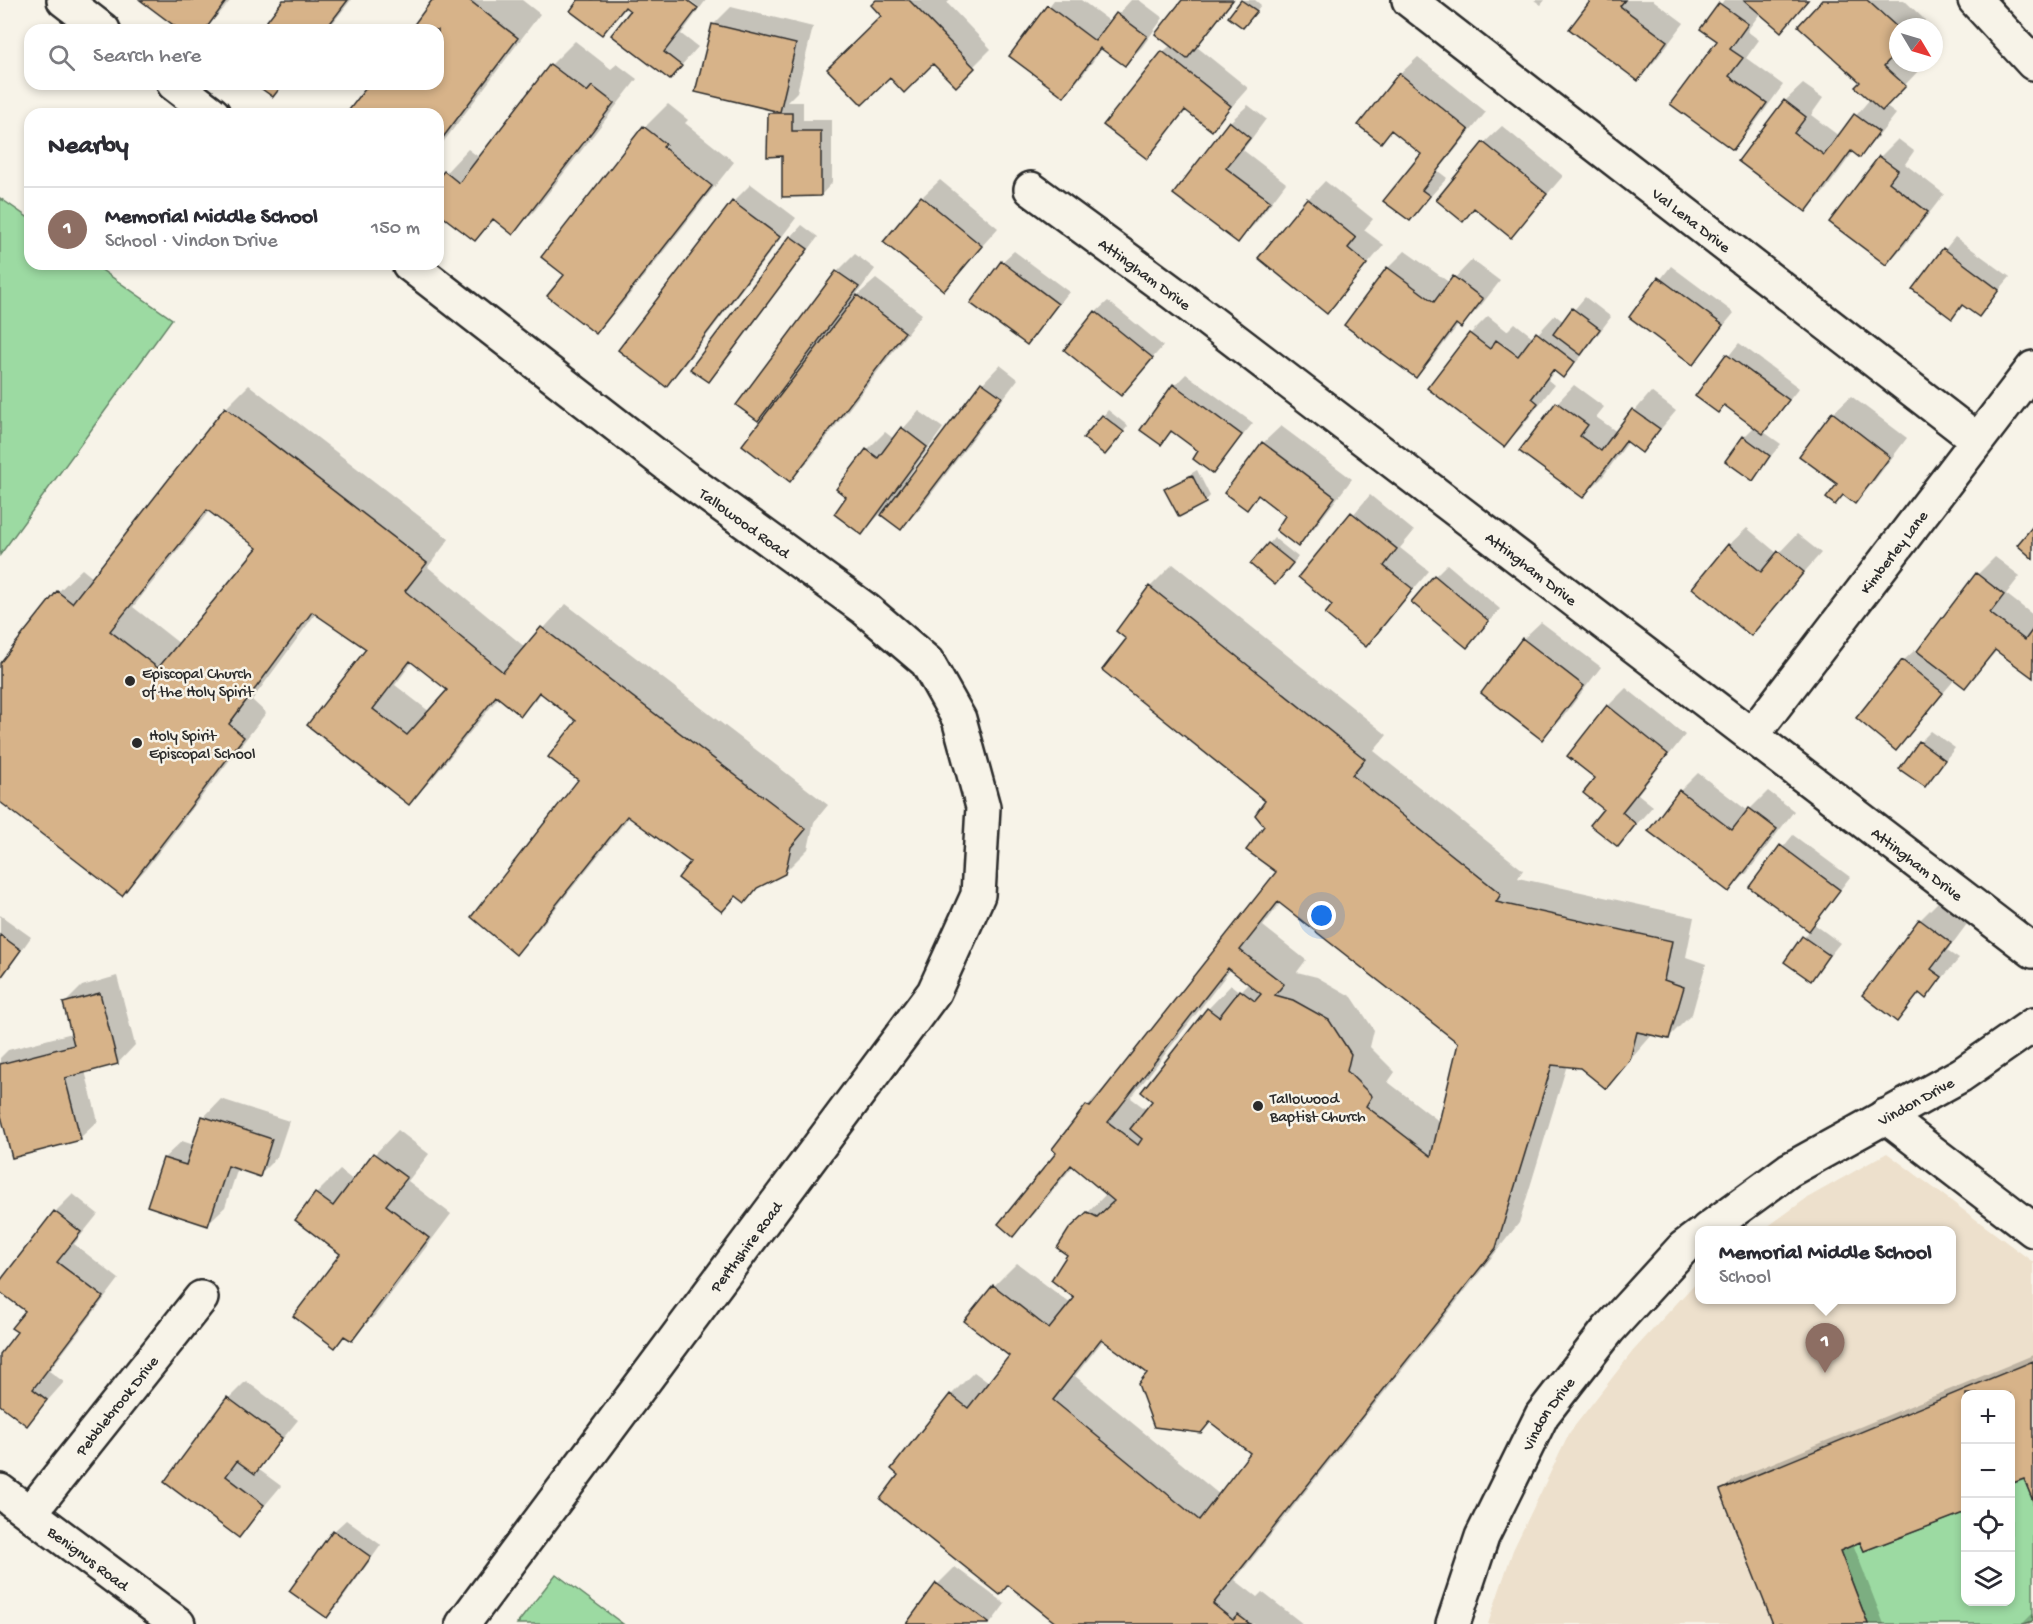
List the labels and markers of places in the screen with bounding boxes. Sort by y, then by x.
place label: Episcopal Church of the Holy Spirit [142,666,255,703]
marker: Episcopal Church of the Holy Spirit [123,674,137,688]
place label: Holy Spirit Episcopal School [149,728,256,765]
marker: Holy Spirit Episcopal School [130,736,144,750]
place label: Tallowood Baptist Church [1269,1091,1366,1128]
marker: Tallowood Baptist Church [1251,1099,1265,1113]
pin: 1 [1806,1324,1844,1373]

